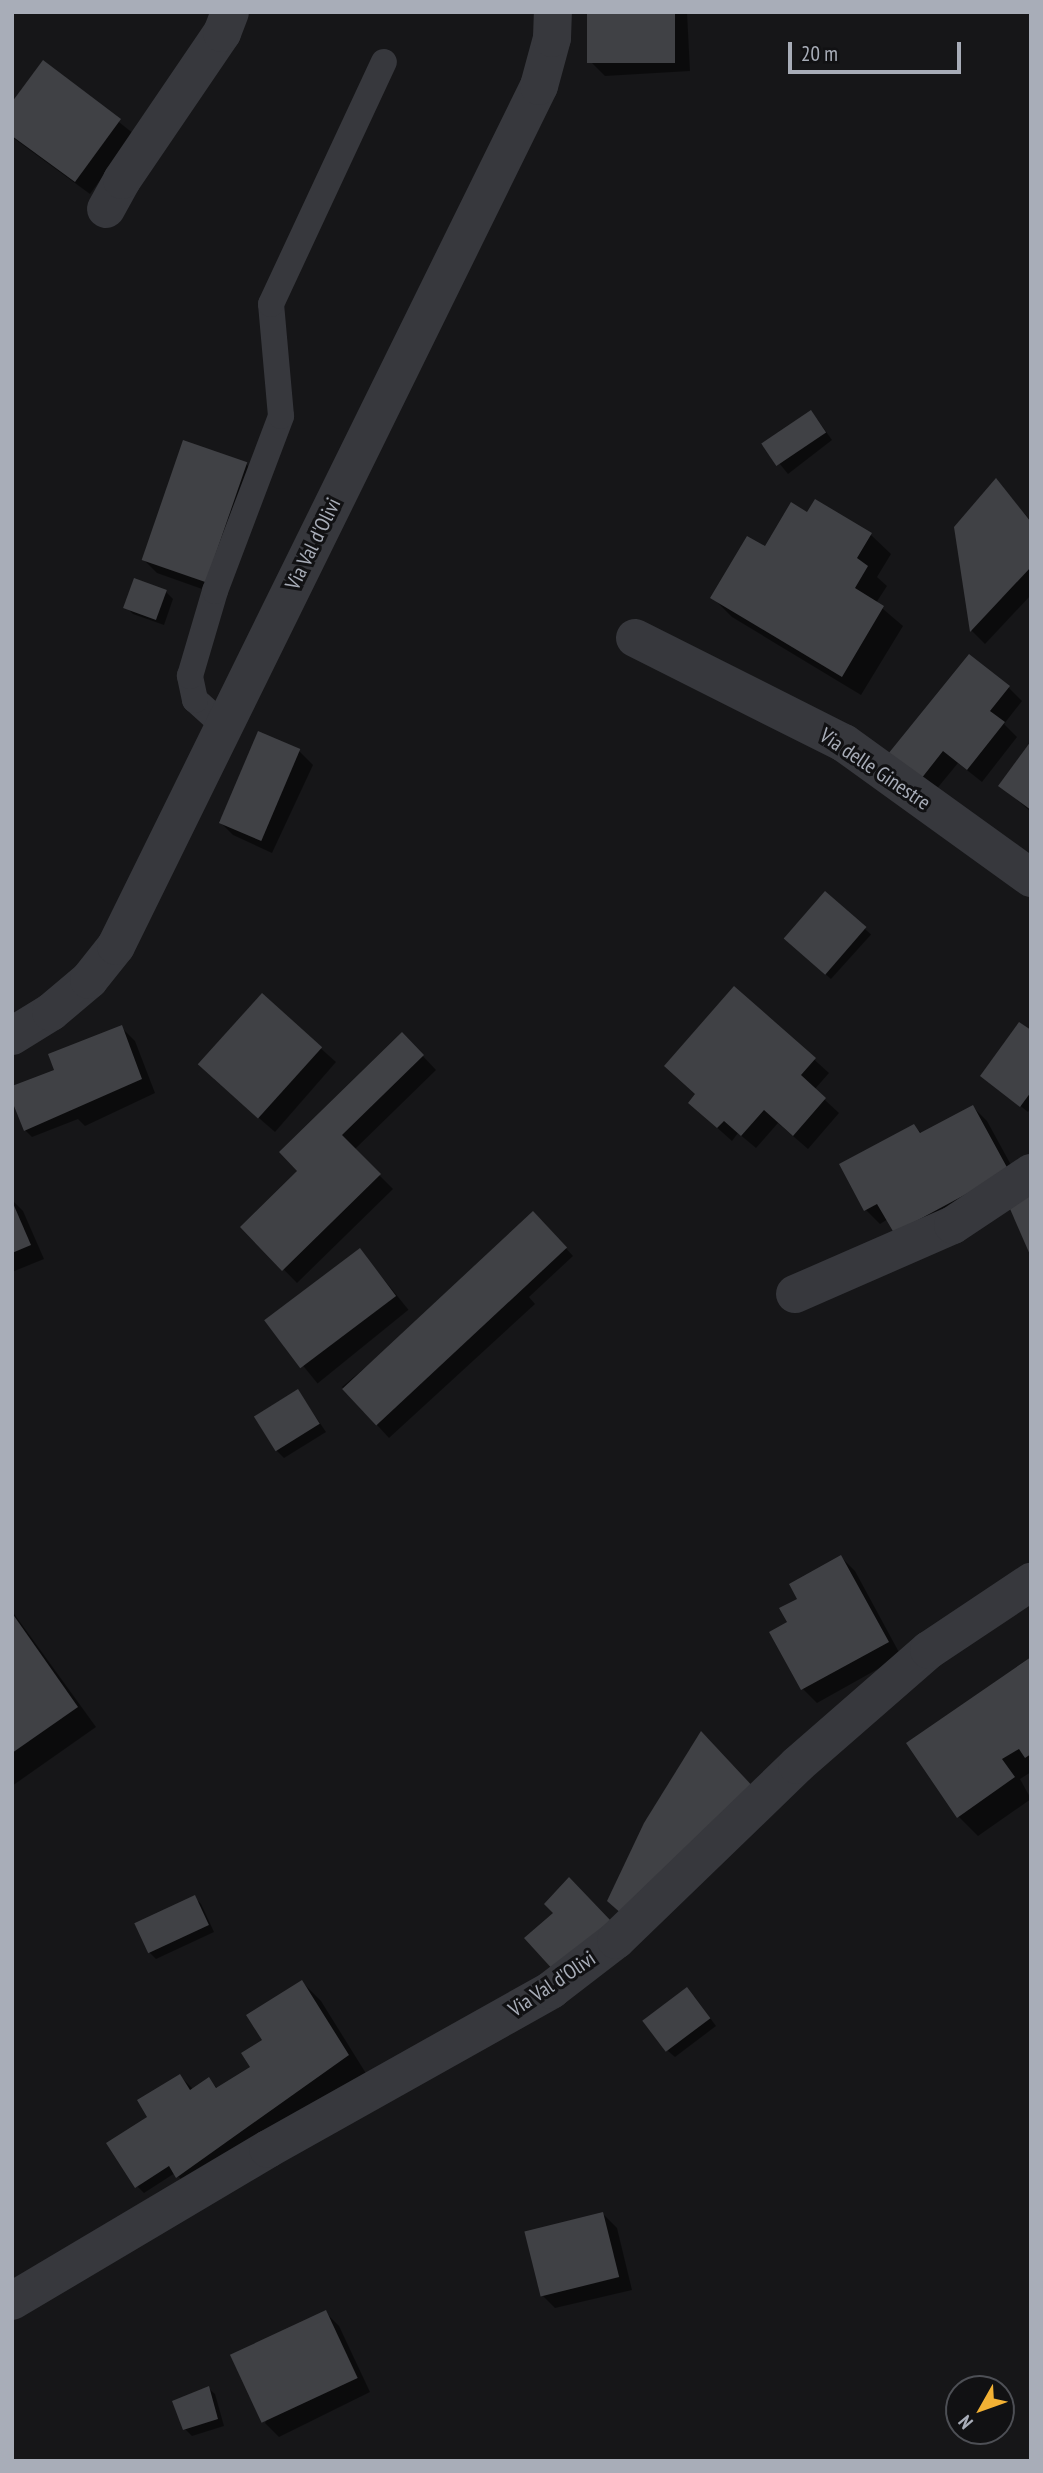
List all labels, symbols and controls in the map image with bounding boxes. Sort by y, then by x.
scale bar [791,28,964,72]
text: 20 m [801,40,838,67]
street label: Via Val d'Olivi [280,494,346,594]
street label: Via delle Ginestre [815,723,935,815]
street label: Via Val d'Olivi [504,1946,600,2022]
north arrow [945,2375,1015,2445]
text: N [953,2411,978,2434]

